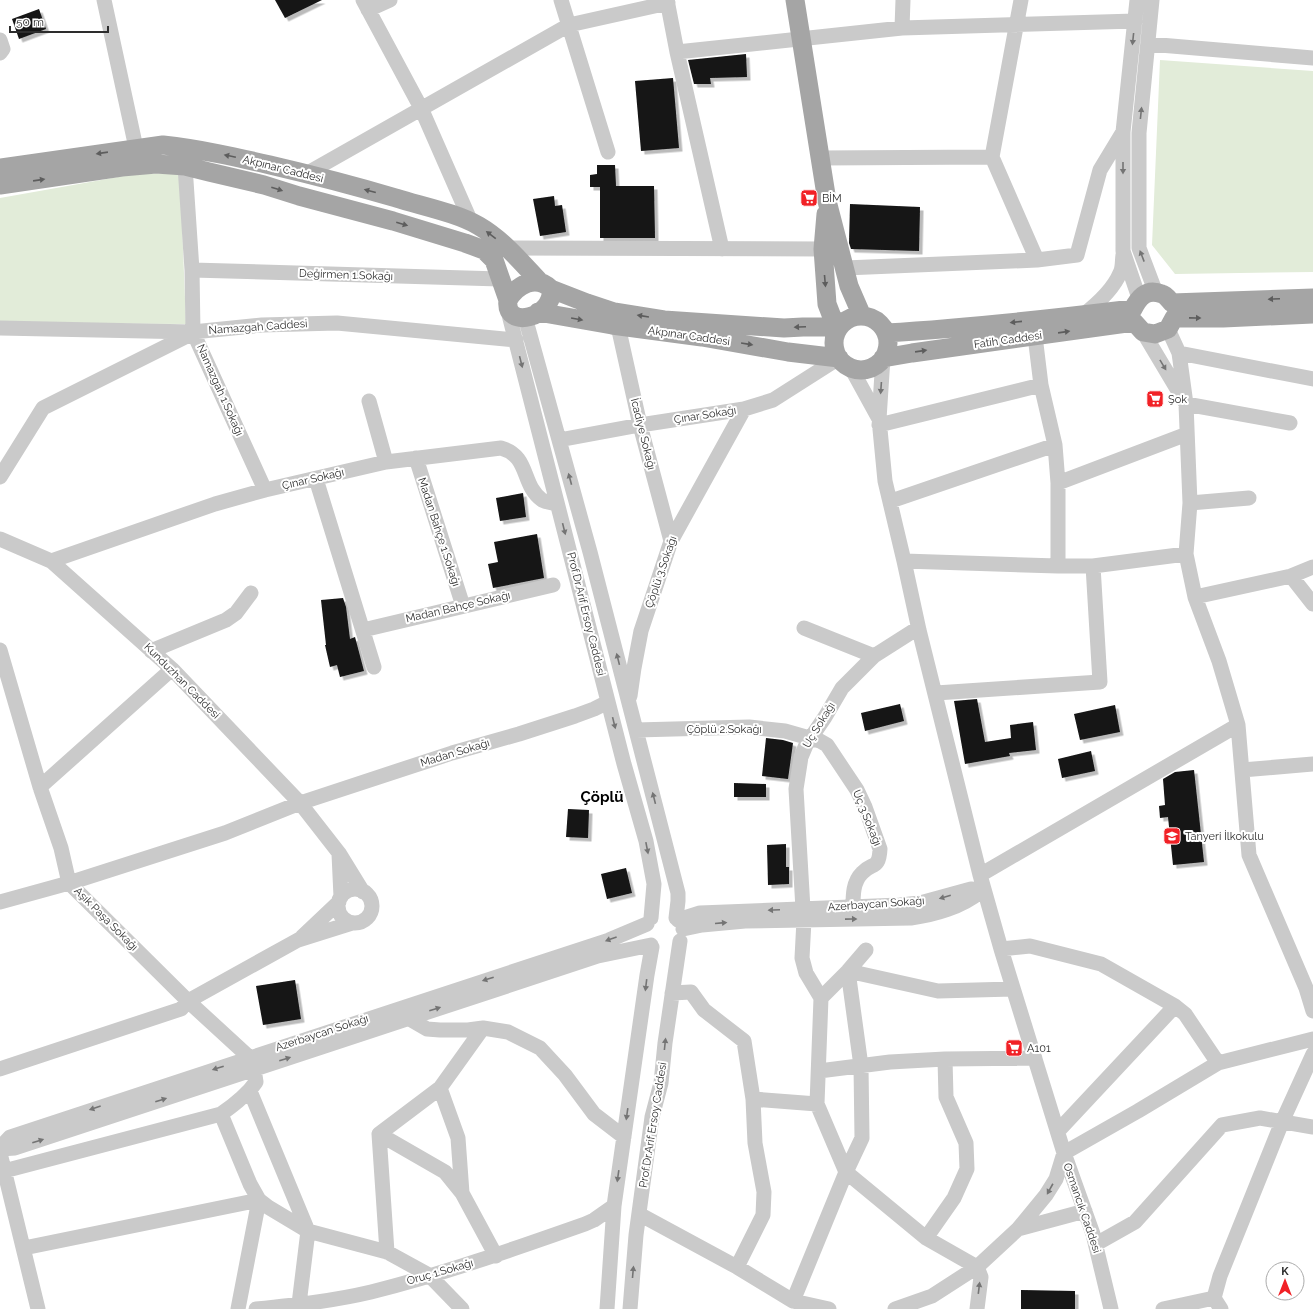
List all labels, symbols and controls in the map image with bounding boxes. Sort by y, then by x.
scale bar [10,8,108,34]
text: 50 m [16,15,44,29]
one-way arrow [1130,33,1136,45]
one-way arrow [1138,107,1144,119]
one-way arrow [96,150,108,156]
one-way arrow [224,153,236,159]
street label: Akpınar Caddesi [241,153,325,185]
one-way arrow [1120,162,1126,175]
one-way arrow [32,177,45,183]
one-way arrow [271,186,283,192]
one-way arrow [364,188,376,194]
supermarket icon: BİM [799,188,819,208]
place label: BİM [822,192,842,205]
one-way arrow [396,221,408,227]
one-way arrow [486,231,497,239]
one-way arrow [1139,250,1145,262]
street label: Değirmen 1.Sokağı [299,267,393,283]
one-way arrow [822,275,829,287]
one-way arrow [1268,296,1280,303]
one-way arrow [637,313,649,319]
one-way arrow [1189,315,1202,321]
one-way arrow [571,316,583,322]
street label: Namazgah Caddesi [208,317,308,337]
one-way arrow [1010,318,1022,325]
street label: Akpınar Caddesi [647,324,731,348]
one-way arrow [794,324,806,331]
street label: Fatih Caddesi [973,329,1043,351]
one-way arrow [1058,329,1070,335]
one-way arrow [741,341,753,347]
street label: Namazgah 1.Sokağı [194,342,246,438]
one-way arrow [915,348,927,354]
one-way arrow [519,356,525,369]
one-way arrow [1159,359,1166,371]
one-way arrow [878,382,884,395]
supermarket icon: Şok [1145,389,1165,409]
place label: Şok [1168,393,1187,406]
street label: İcadiye Sokağı [628,397,658,471]
street label: Çınar Sokağı [673,404,737,426]
street label: Çınar Sokağı [281,466,345,492]
one-way arrow [567,473,573,485]
street label: Madan Bahçe 1.Sokağı [415,476,463,588]
one-way arrow [561,523,567,535]
street label: Çöplü 3.Sokağı [643,534,679,610]
street label: Prof.Dr.Arif Ersoy Caddesi [564,551,608,677]
street label: Madan Bahçe Sokağı [404,589,512,625]
street label: Kunduzhan Caddesi [141,640,223,722]
one-way arrow [614,652,620,665]
street label: Uç Sokağı [800,700,838,750]
one-way arrow [611,717,617,729]
street label: Çöplü 2.Sokağı [686,723,762,736]
street label: Madan Sokağı [419,736,491,770]
district label: Çöplü [581,788,623,806]
street label: Uç 3.Sokağı [850,788,884,848]
one-way arrow [650,792,656,804]
school or university icon: Tanyeri İlkokulu [1162,826,1182,846]
place label: Tanyeri İlkokulu [1185,830,1264,843]
one-way arrow [645,842,651,854]
street label: Aşık Paşa Sokağı [71,884,141,954]
street label: Azerbaycan Sokağı [827,894,925,914]
one-way arrow [938,894,950,900]
one-way arrow [768,906,780,913]
one-way arrow [845,916,858,922]
one-way arrow [715,920,727,926]
one-way arrow [605,936,617,942]
one-way arrow [482,976,494,982]
one-way arrow [643,979,649,991]
one-way arrow [429,1006,441,1012]
street label: Azerbaycan Sokağı [274,1012,370,1054]
one-way arrow [662,1038,668,1050]
supermarket icon: A101 [1004,1038,1024,1058]
place label: A101 [1027,1042,1051,1055]
one-way arrow [279,1056,291,1062]
street label: Prof.Dr.Arif Ersoy Caddesi [637,1061,669,1189]
one-way arrow [212,1065,224,1071]
one-way arrow [156,1097,168,1103]
one-way arrow [88,1106,100,1112]
one-way arrow [624,1108,630,1120]
one-way arrow [32,1137,44,1143]
street label: Osmancık Caddesi [1060,1161,1104,1255]
one-way arrow [615,1170,621,1182]
one-way arrow [1046,1183,1053,1195]
street label: Oruç 1.Sokağı [405,1256,475,1288]
north arrow [1265,1261,1305,1301]
text: K [1281,1265,1289,1278]
one-way arrow [630,1266,637,1278]
one-way arrow [976,1282,983,1294]

